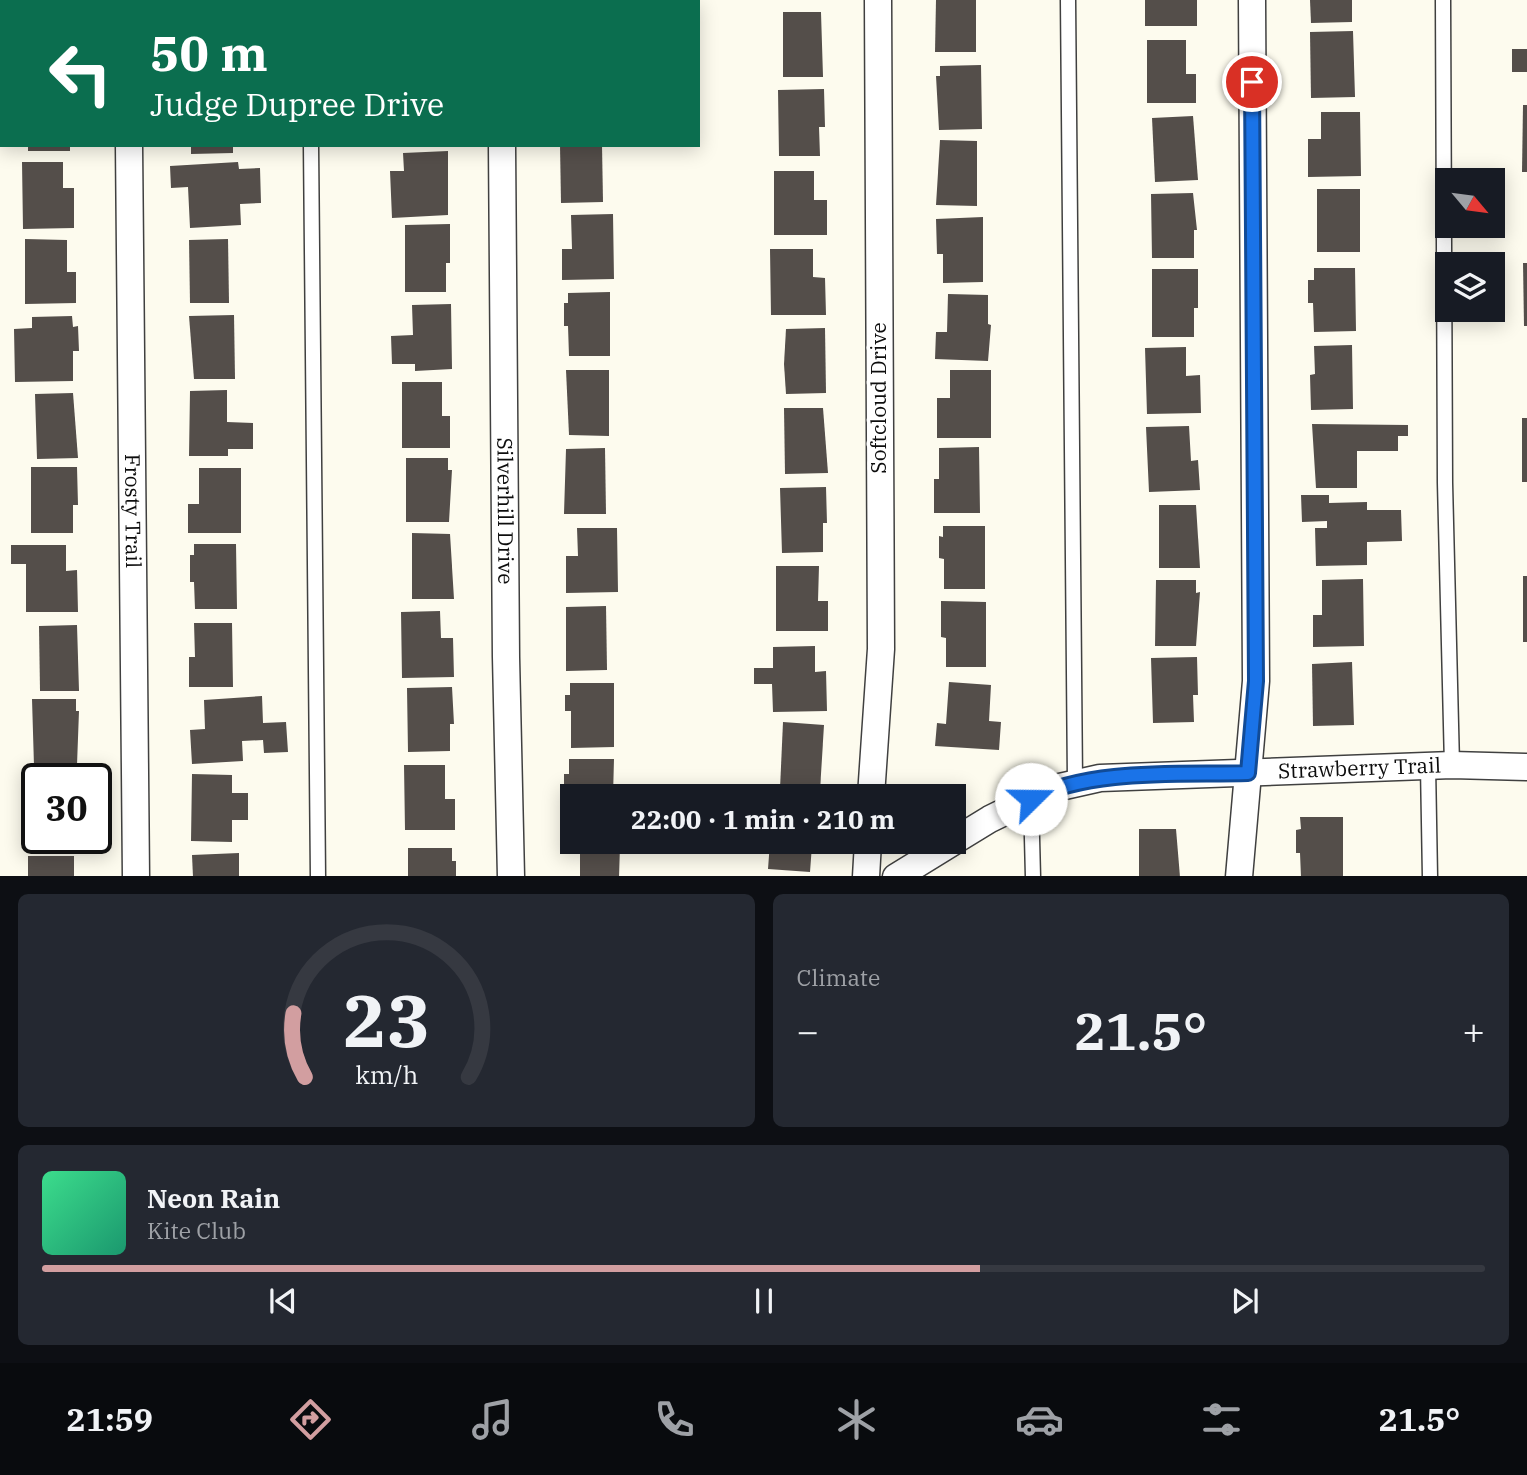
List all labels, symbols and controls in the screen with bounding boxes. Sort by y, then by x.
text: 50 m [150,21,268,84]
icon: left [35,28,126,119]
pin [1222,52,1282,112]
icon: arrive [1233,63,1271,101]
text: Judge Dupree Drive [150,83,444,125]
north arrow [1435,168,1505,238]
map controls [1435,168,1505,322]
button: layers [1435,252,1505,322]
street label: Softcloud Drive [864,322,892,474]
street label: Silverhill Drive [491,437,520,585]
street label: Frosty Trail [119,454,148,568]
street label: Strawberry Trail [1277,750,1441,784]
position arrow [994,762,1068,836]
speed limit sign: 30 [21,763,112,854]
text: 22:00 · 1 min · 210 m [631,802,895,836]
text: Climate [797,962,880,992]
text: 23 [343,972,430,1067]
text: 21.5° [1074,997,1207,1064]
text: − [797,1006,819,1055]
text: + [1462,1006,1485,1055]
text: km/h [355,1057,418,1090]
text: Neon Rain [147,1181,280,1215]
text: Kite Club [147,1215,246,1245]
icon: previous [264,1282,302,1320]
icon: pause [745,1282,783,1320]
icon: next [1226,1282,1264,1320]
icon: directions [286,1395,335,1444]
icon: music [468,1395,517,1444]
icon: phone [650,1395,699,1444]
icon: climate [832,1395,881,1444]
icon: car [1015,1395,1064,1444]
icon: filters [1197,1395,1246,1444]
text: 21:59 [67,1398,153,1440]
text: 21.5° [1379,1398,1460,1440]

